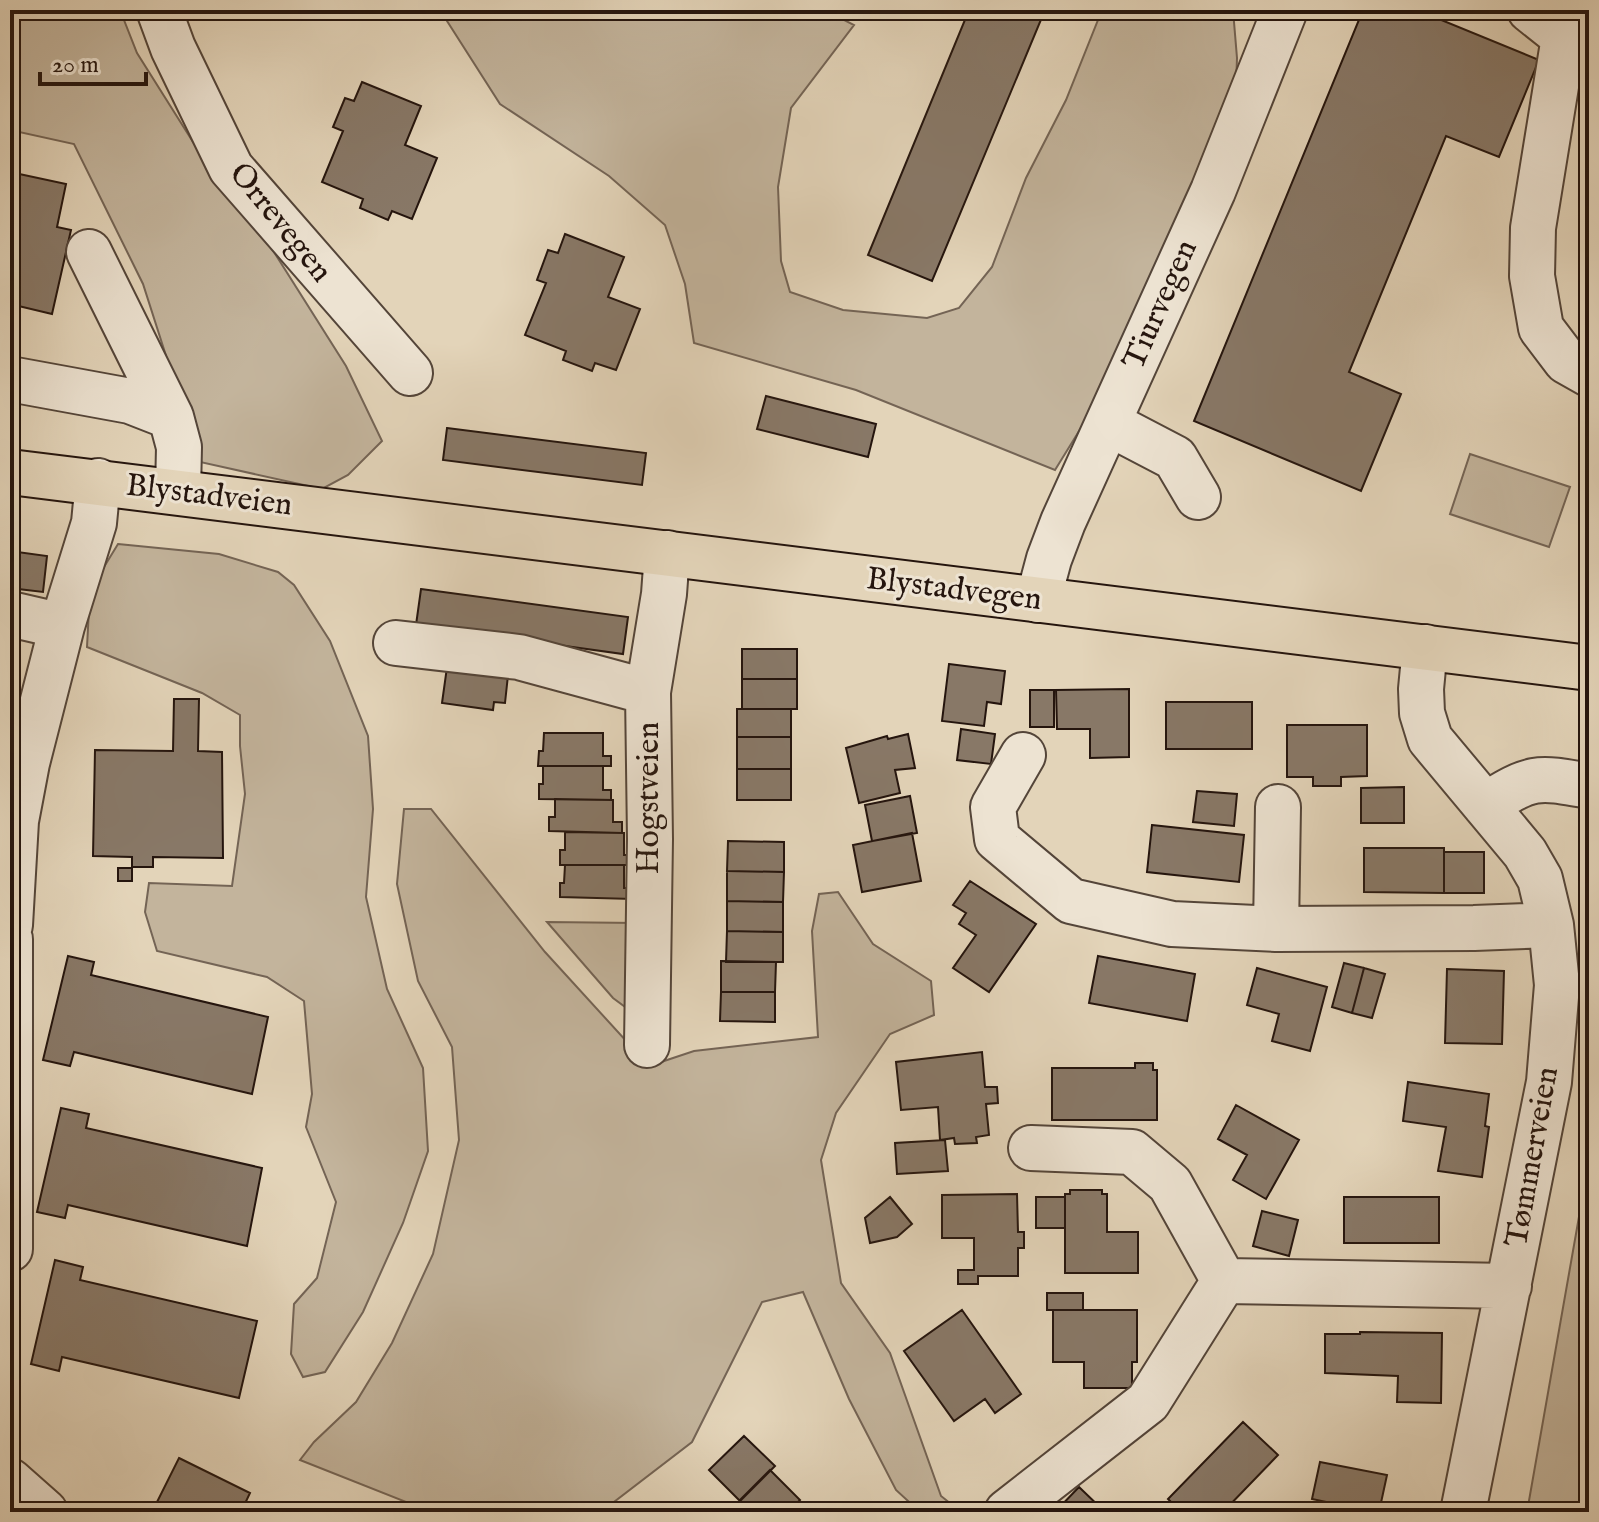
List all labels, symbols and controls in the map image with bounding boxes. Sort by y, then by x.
scale bar [40,36,146,86]
text: 20 m [52,50,99,81]
street label: Orrevegen [219,155,341,291]
street label: Tiurvegen [1114,234,1208,376]
street label: Blystadveien [124,465,294,527]
street label: Blystadvegen [864,559,1044,621]
street label: Hogstveien [629,722,670,874]
street label: Tømmerveien [1497,1064,1569,1250]

